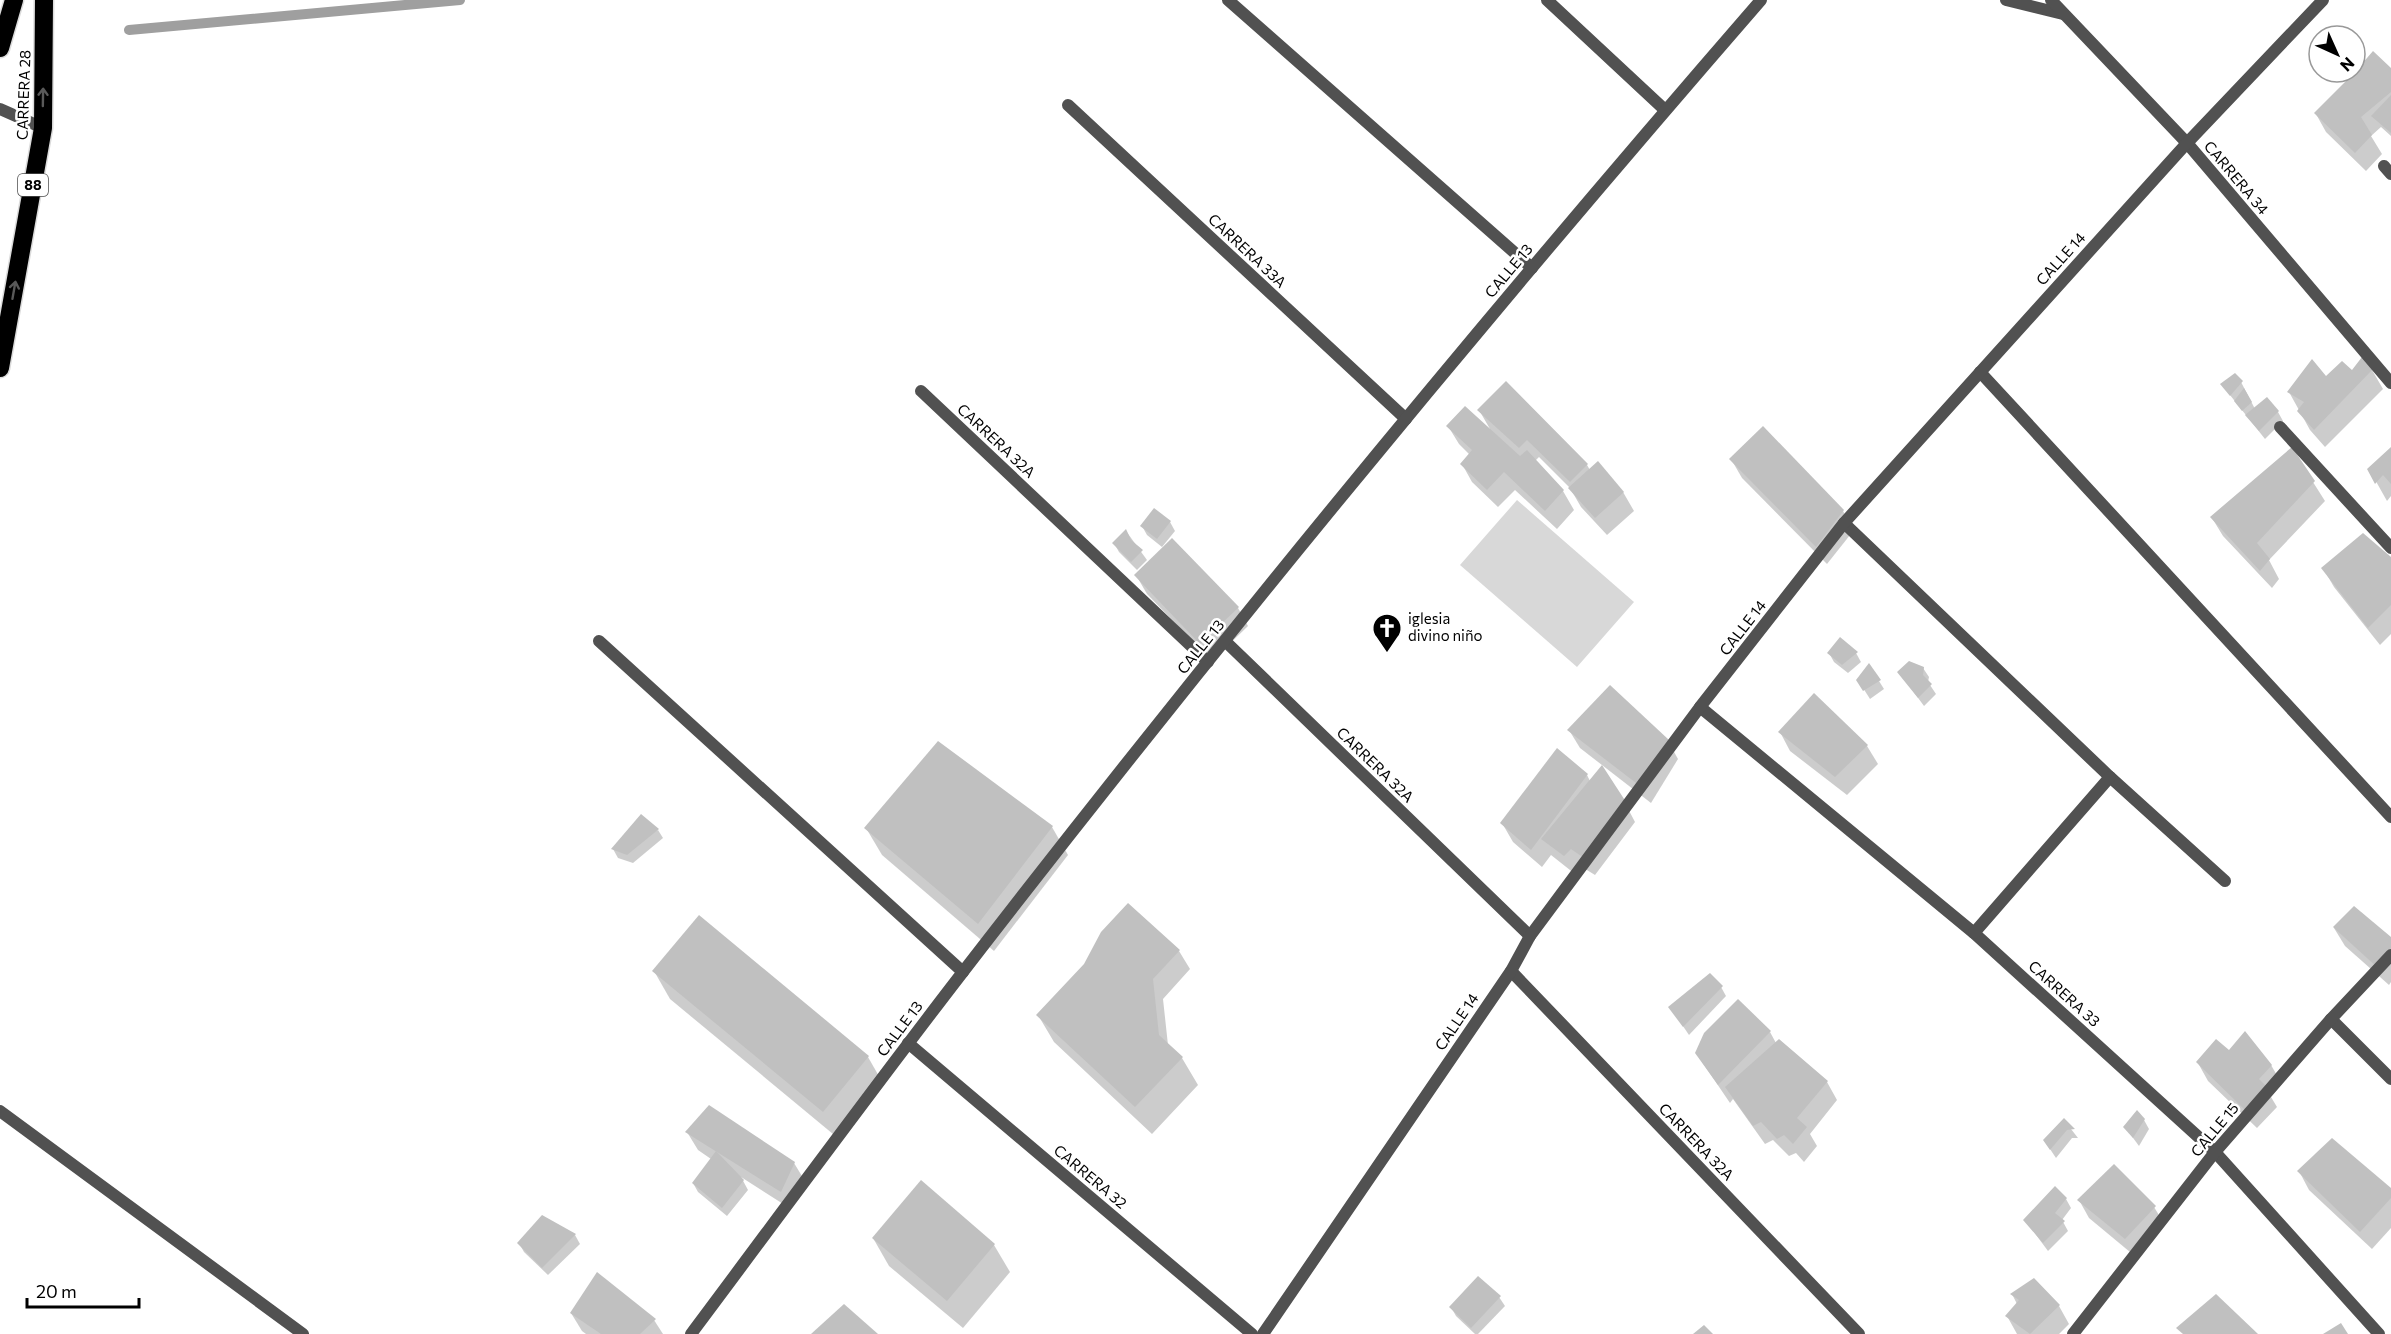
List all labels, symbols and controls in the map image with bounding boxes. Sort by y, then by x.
north arrow [2307,24,2367,84]
street label: CARRERA 28 [12,50,34,140]
text: N [2337,54,2359,76]
one-way arrow [37,88,49,108]
street label: CARRERA 34 [2201,137,2273,218]
road number: 88 [18,174,48,196]
street label: CARRERA 33A [1205,210,1290,291]
street label: CALLE 14 [2032,228,2089,289]
street label: CALLE 13 [1481,240,1536,301]
one-way arrow [9,280,20,300]
street label: CARRERA 32A [954,400,1039,481]
street label: CALLE 14 [1715,596,1769,659]
place label: iglesia divino niño [1408,609,1483,644]
church icon: iglesia divino niño [1371,612,1403,654]
street label: CALLE 13 [1173,616,1228,677]
street label: CARRERA 32A [1333,723,1418,806]
street label: CARRERA 33 [2025,956,2104,1030]
street label: CALLE 14 [1431,989,1482,1053]
street label: CALLE 13 [873,997,926,1060]
street label: CARRERA 32A [1655,1099,1738,1184]
street label: CALLE 15 [2187,1099,2242,1160]
street label: CARRERA 32 [1050,1140,1131,1212]
scale bar [27,1271,140,1309]
text: 20 m [36,1280,77,1302]

